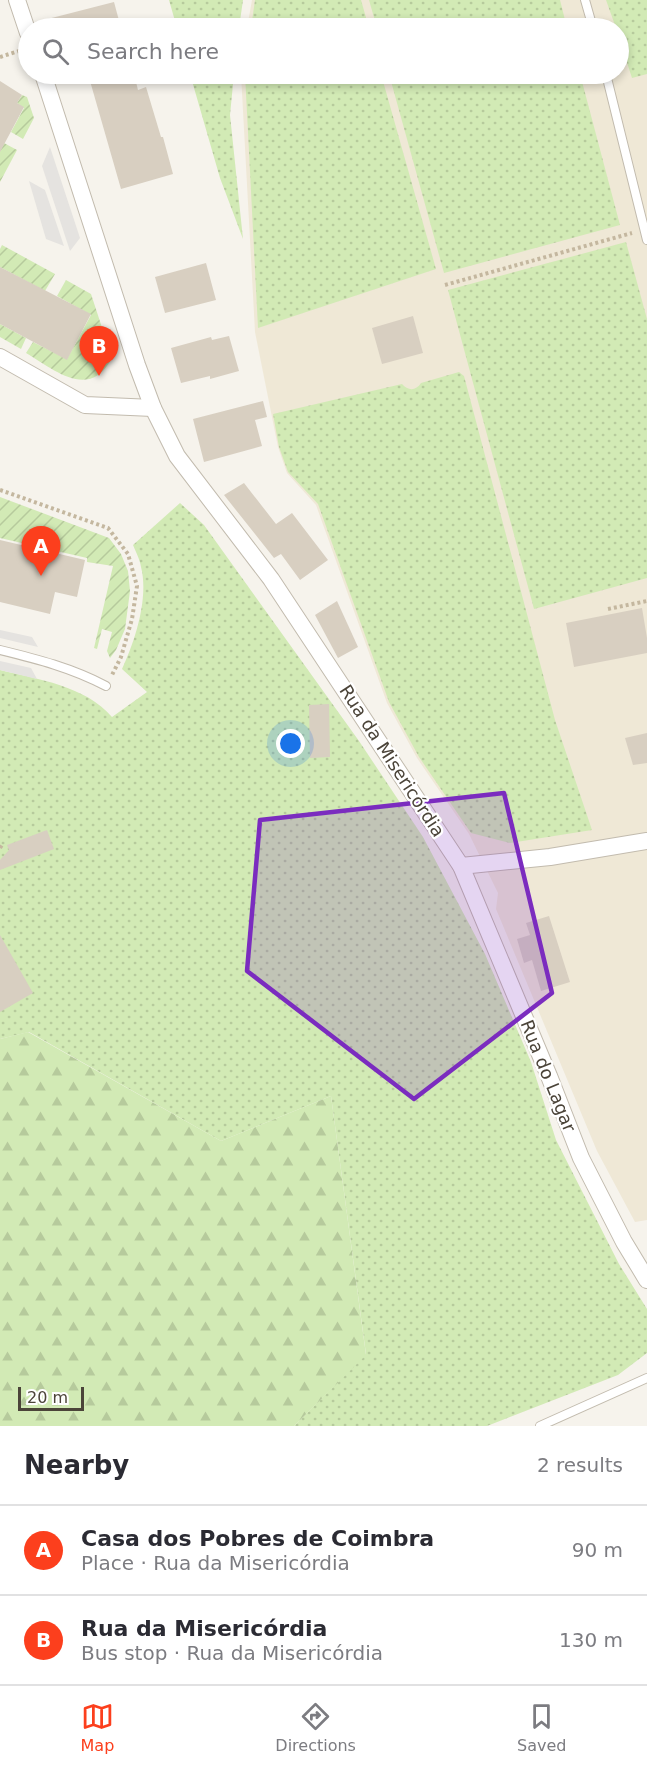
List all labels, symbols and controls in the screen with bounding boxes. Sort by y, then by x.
search box [18,18,629,84]
icon: search [39,35,72,68]
text: Search here [87,39,219,64]
pin: B [80,326,118,376]
pin: A [22,526,60,576]
street label: Rua da Misericórdia [335,681,449,841]
your location [276,729,305,758]
street label: Rua do Lagar [516,1017,581,1135]
scale bar [18,1384,84,1412]
text: 20 m [27,1388,68,1407]
text: Nearby [24,1450,129,1480]
text: 2 results [537,1453,623,1477]
text: Casa dos Pobres de Coimbra [81,1526,434,1551]
text: A [36,1538,51,1562]
text: 90 m [572,1538,623,1562]
text: Place · Rua da Misericórdia [81,1551,350,1575]
text: Rua da Misericórdia [81,1616,327,1641]
text: B [36,1628,51,1652]
text: 130 m [559,1628,623,1652]
text: Bus stop · Rua da Misericórdia [81,1641,383,1665]
tab: Map [81,1700,114,1755]
tab: Directions [275,1700,356,1755]
tab: Saved [517,1700,566,1755]

